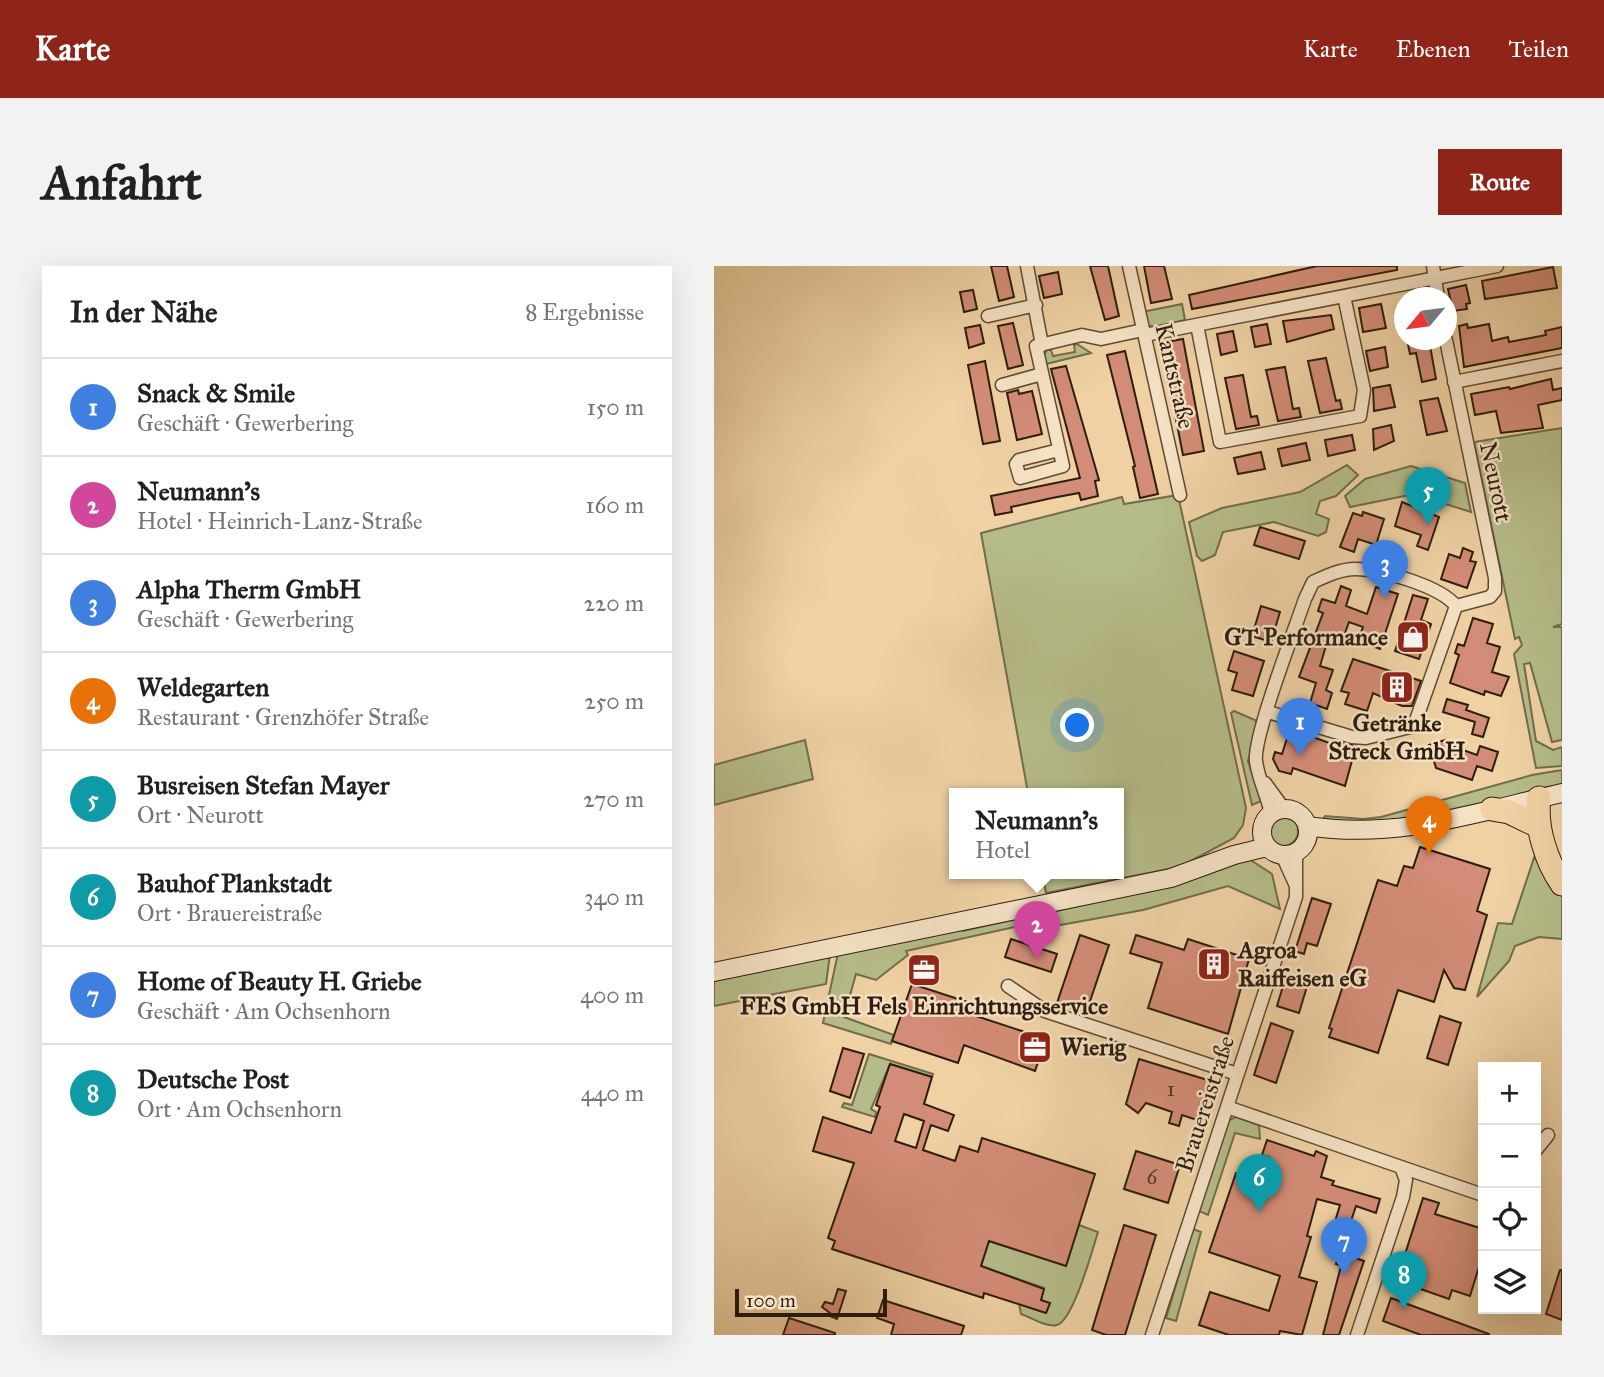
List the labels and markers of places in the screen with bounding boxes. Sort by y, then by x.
pin: 5 [1405,467,1451,525]
pin: 3 [1362,540,1408,598]
shop icon: GT Performance [1394,618,1432,656]
place label: GT Performance [1224,622,1388,652]
building icon: Getränke Streck GmbH [1378,668,1416,706]
pin: 1 [1277,698,1323,756]
place label: Getränke Streck GmbH [1328,708,1466,766]
pin: 4 [1406,796,1452,854]
pin: 2 [1014,901,1060,959]
place label: Agroa Raiffeisen eG [1236,935,1367,993]
building icon: Agroa Raiffeisen eG [1195,945,1233,983]
office icon: FES GmbH Fels Einrichtungsservice [905,951,943,989]
place label: FES GmbH Fels Einrichtungsservice [740,991,1108,1021]
office icon: Wierig [1016,1028,1054,1066]
place label: Wierig [1060,1032,1127,1062]
pin: 6 [1236,1154,1282,1212]
pin: 7 [1321,1217,1367,1275]
pin: 8 [1381,1251,1427,1309]

